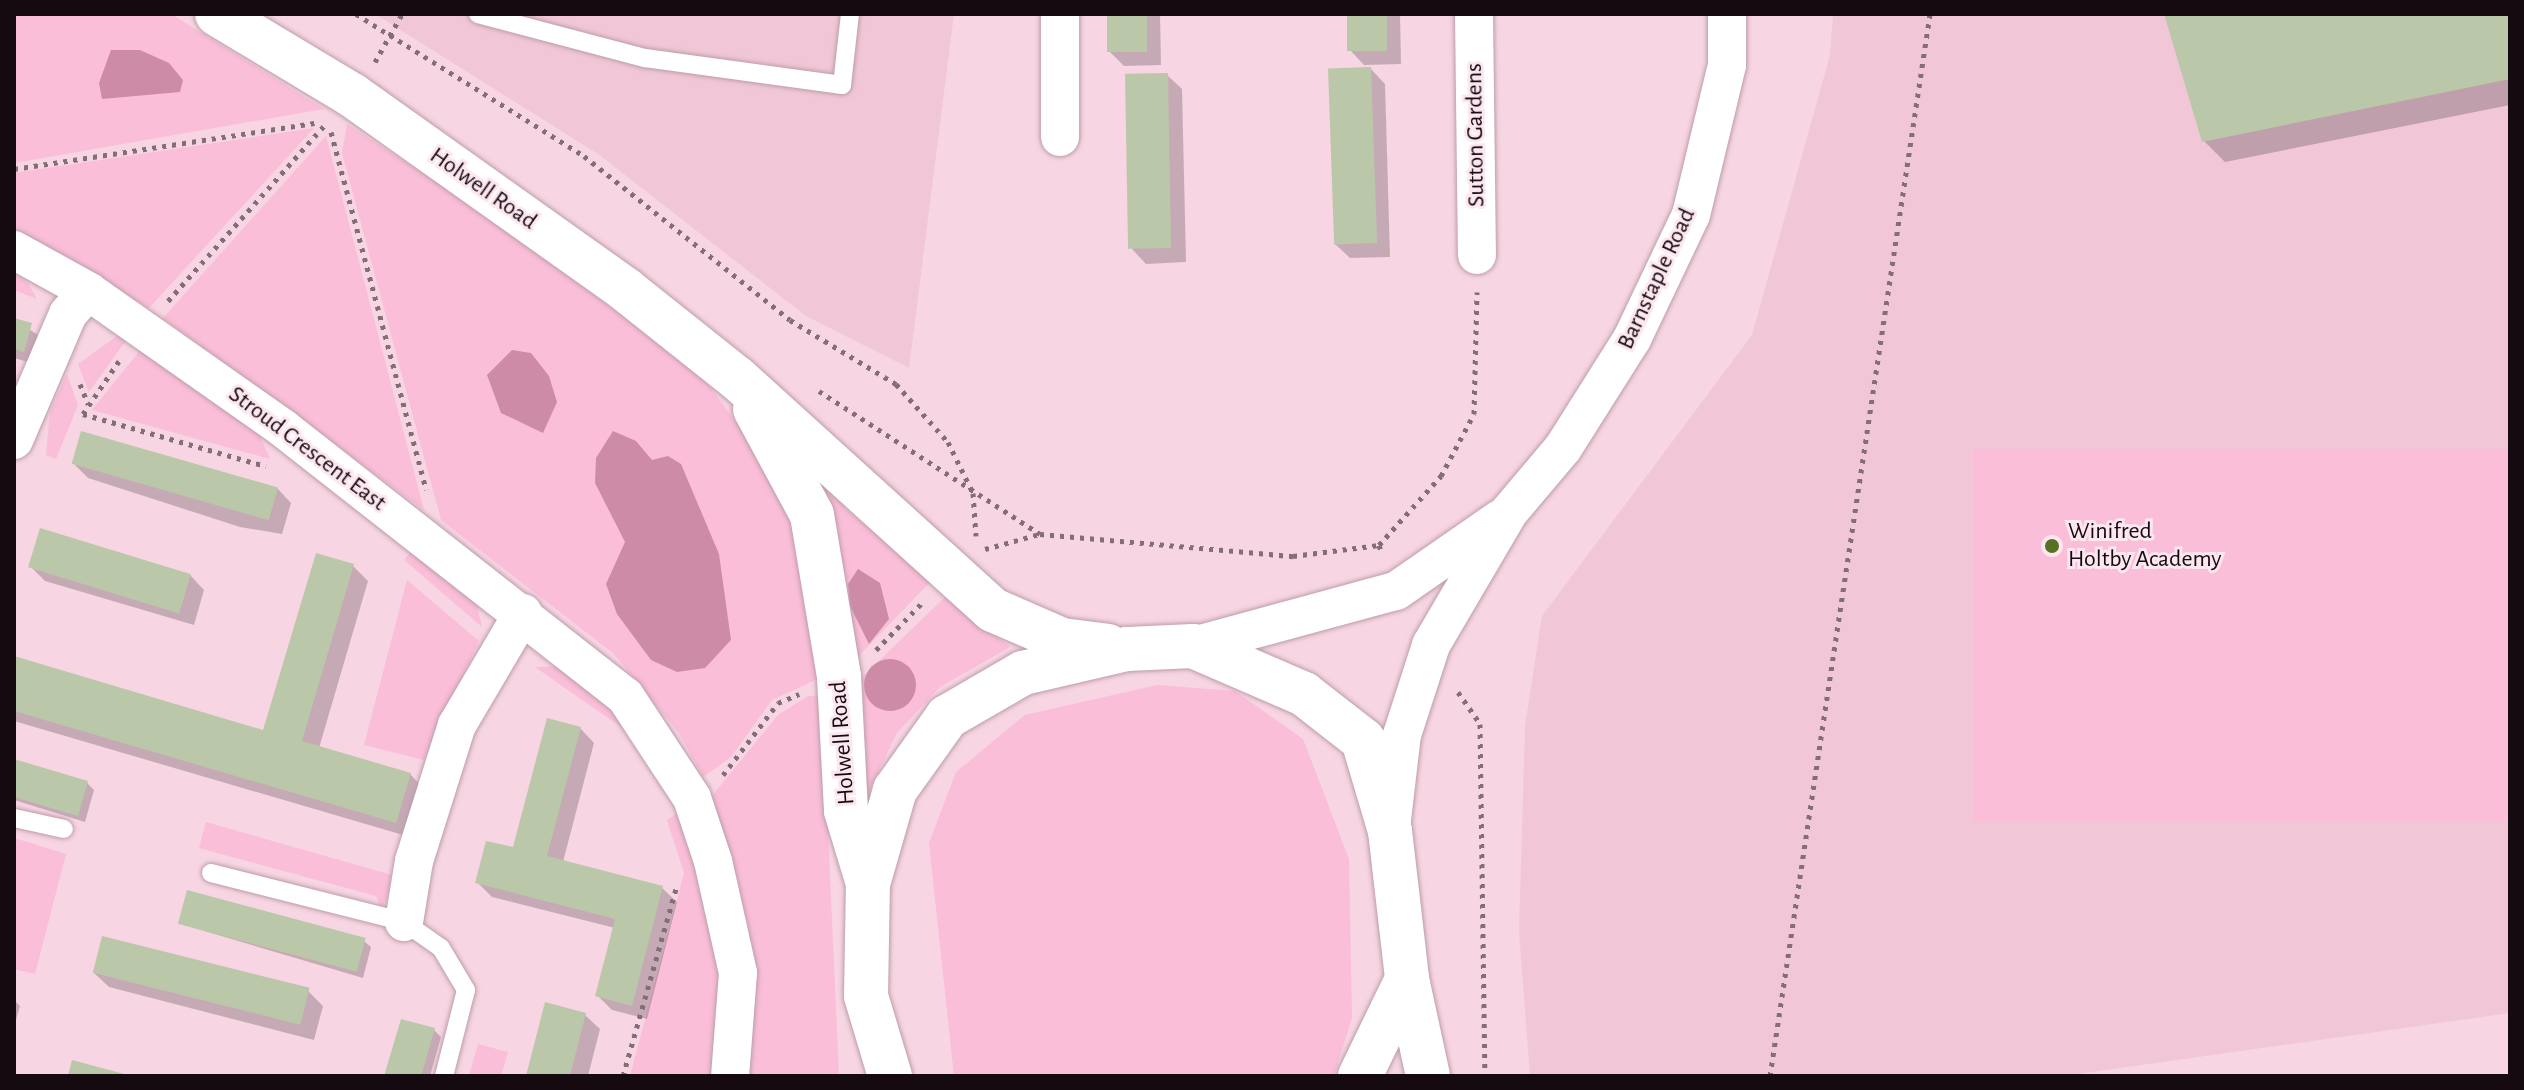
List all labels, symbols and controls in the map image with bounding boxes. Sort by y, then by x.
street label: Sutton Gardens [1460,63,1492,207]
street label: Holwell Road [424,142,542,236]
street label: Barnstaple Road [1612,204,1702,354]
street label: Stroud Crescent East [223,380,391,518]
place label: Winifred Holtby Academy [2068,518,2222,574]
marker: Winifred Holtby Academy [2043,537,2061,555]
street label: Holwell Road [824,680,862,806]

